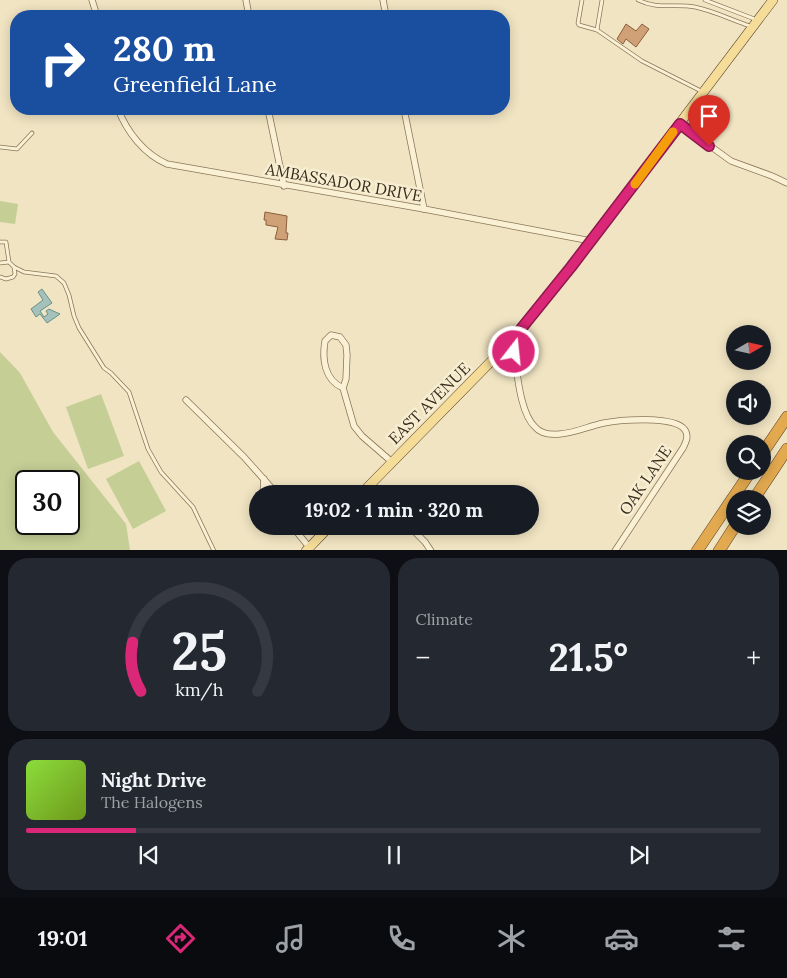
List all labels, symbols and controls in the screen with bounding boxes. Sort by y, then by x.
text: 280 m [113,26,215,71]
icon: right [30,30,95,95]
text: Greenfield Lane [113,70,277,98]
pin [688,95,730,146]
icon: arrive [695,102,723,130]
street label: AMBASSADOR DRIVE [263,158,424,206]
position arrow [487,325,539,377]
north arrow [726,325,771,370]
map controls [726,325,771,535]
street label: EAST AVENUE [384,358,474,448]
button: sound [726,380,771,425]
button: search [726,435,771,480]
street label: OAK LANE [615,441,675,518]
speed limit sign: 30 [15,470,80,535]
button: layers [726,490,771,535]
text: 19:02 · 1 min · 320 m [305,498,483,522]
text: Climate [416,609,473,629]
text: 25 [171,618,227,684]
text: 21.5° [548,633,628,681]
text: − [416,640,430,676]
text: + [746,640,761,676]
text: km/h [175,678,223,701]
text: Night Drive [101,768,206,792]
text: The Halogens [101,792,203,812]
icon: previous [135,841,163,869]
icon: pause [380,841,408,869]
icon: next [625,841,653,869]
icon: directions [163,921,198,956]
icon: music [273,921,308,956]
icon: phone [384,921,419,956]
icon: climate [494,921,529,956]
icon: car [604,921,639,956]
icon: filters [714,921,749,956]
text: 19:01 [38,924,88,952]

